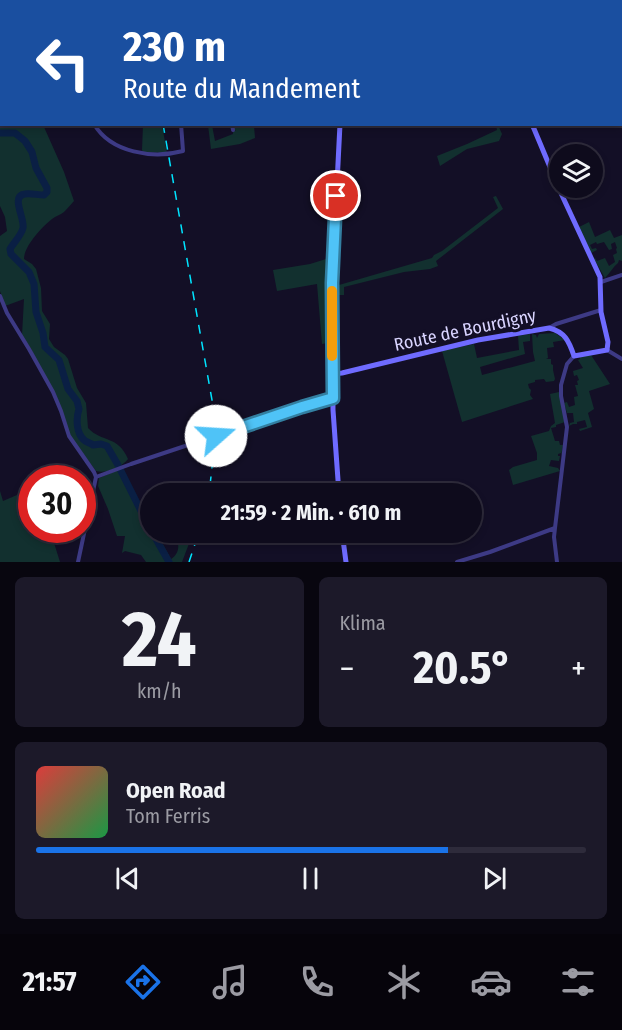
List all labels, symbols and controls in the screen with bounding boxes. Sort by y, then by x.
text: 230 m [123,22,226,72]
icon: left [24,24,102,102]
text: Route du Mandement [123,73,360,105]
map controls [549,144,603,198]
button: layers [549,144,603,198]
pin [310,170,361,221]
icon: arrive [319,179,352,212]
street label: Route de Bourdigny [392,304,538,356]
position arrow [184,404,248,468]
speed limit sign: 30 [18,465,96,543]
text: 21:59 · 2 Min. · 610 m [221,499,401,526]
text: 24 [122,593,197,687]
text: Klima [340,611,386,635]
text: 20.5° [413,641,512,695]
text: − [340,649,354,689]
text: + [571,649,586,689]
text: km/h [137,679,182,703]
text: Open Road [126,777,226,804]
text: Tom Ferris [126,804,210,828]
icon: previous [111,862,144,895]
icon: pause [294,862,327,895]
icon: next [478,862,511,895]
icon: directions [122,961,164,1003]
icon: music [209,961,251,1003]
icon: phone [296,961,338,1003]
icon: climate [383,961,425,1003]
icon: car [470,961,512,1003]
icon: filters [557,961,599,1003]
text: 21:57 [23,966,77,998]

